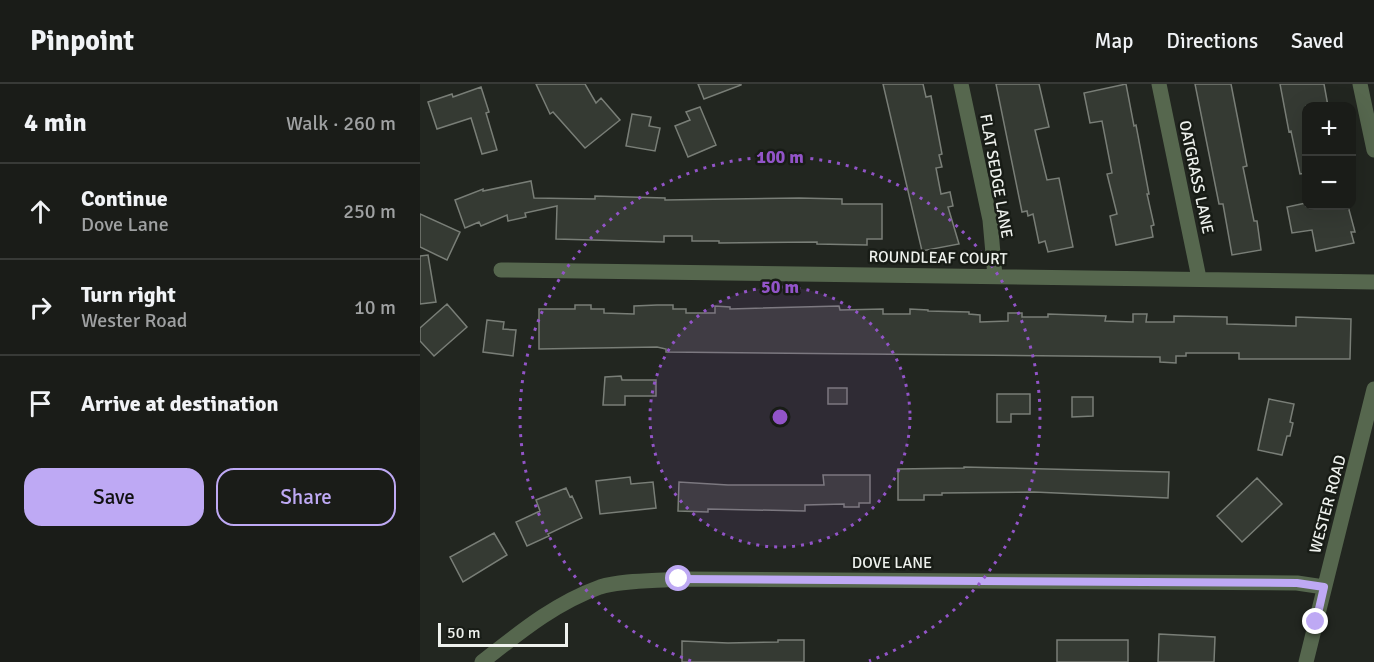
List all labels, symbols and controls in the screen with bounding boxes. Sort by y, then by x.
text: Pinpoint [30,24,134,58]
text: Map [1095,28,1133,54]
text: Directions [1166,28,1258,54]
text: Saved [1291,28,1344,54]
map controls [1302,102,1356,210]
button: + [1302,102,1356,156]
text: 4 min [24,107,87,139]
text: Walk · 260 m [286,111,396,136]
street label: FLAT SEDGE LANE [975,112,1017,240]
street label: OATGRASS LANE [1174,119,1218,236]
text: 100 m [756,146,804,168]
button: − [1302,156,1356,210]
text: Continue [81,185,168,212]
icon: ahead [24,195,57,228]
text: 250 m [343,199,396,224]
text: Dove Lane [81,212,169,237]
street label: ROUNDLEAF COURT [868,247,1008,269]
text: 50 m [761,276,799,298]
text: Turn right [81,281,176,308]
icon: right [24,291,57,324]
text: 10 m [354,295,396,320]
text: Wester Road [81,308,187,333]
icon: arrive [24,387,57,420]
text: Arrive at destination [81,390,278,417]
centre of rings [770,407,790,427]
street label: WESTER ROAD [1305,453,1351,556]
button: Save [24,468,204,526]
button: Share [216,468,396,526]
street label: DOVE LANE [852,553,932,573]
route start [665,565,691,591]
route end [1302,608,1328,634]
scale bar [438,620,568,648]
text: 50 m [447,623,481,643]

